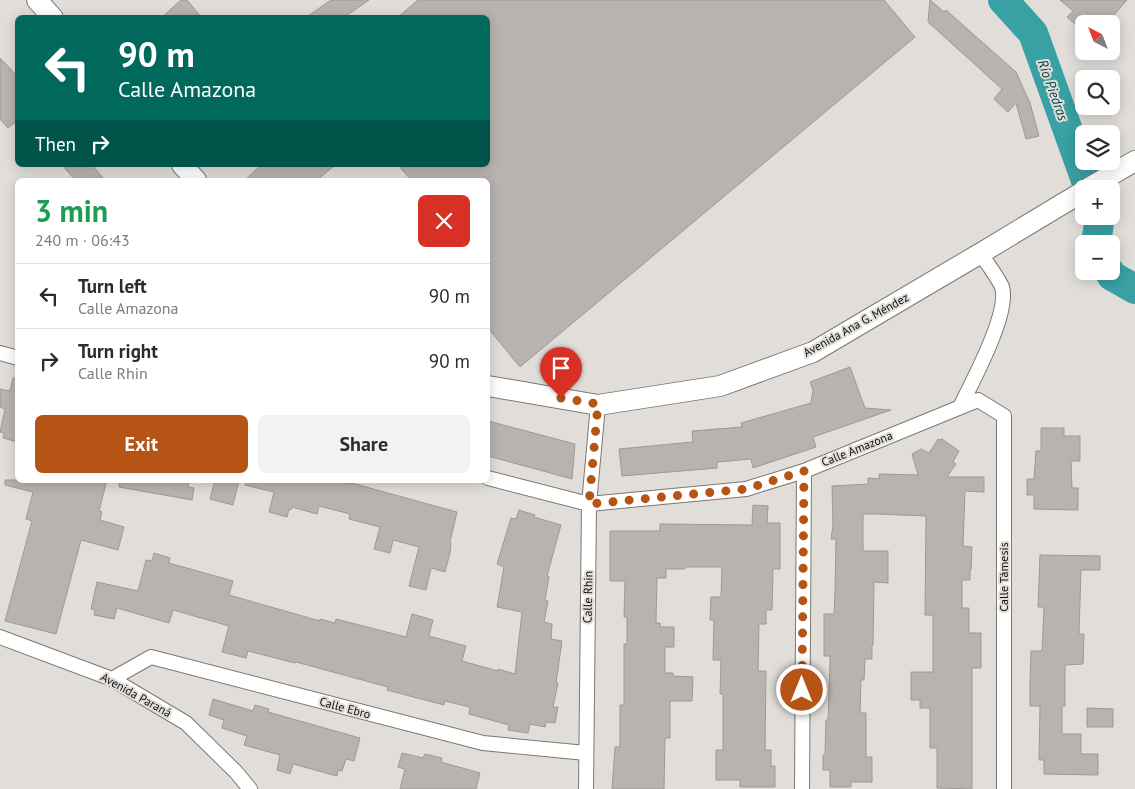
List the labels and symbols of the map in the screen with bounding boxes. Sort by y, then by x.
north arrow [1075,15,1120,60]
water label: Río Piedras [1034,57,1072,123]
street label: Avenida Ana G. Méndez [800,289,911,360]
pin [540,347,582,398]
street label: Calle Amazona [819,427,895,470]
street label: Calle Támesis [996,542,1011,612]
street label: Calle Rhin [580,571,595,623]
position arrow [775,663,827,715]
street label: Avenida Paraná [98,669,174,720]
street label: Calle Ebro [318,693,372,722]

